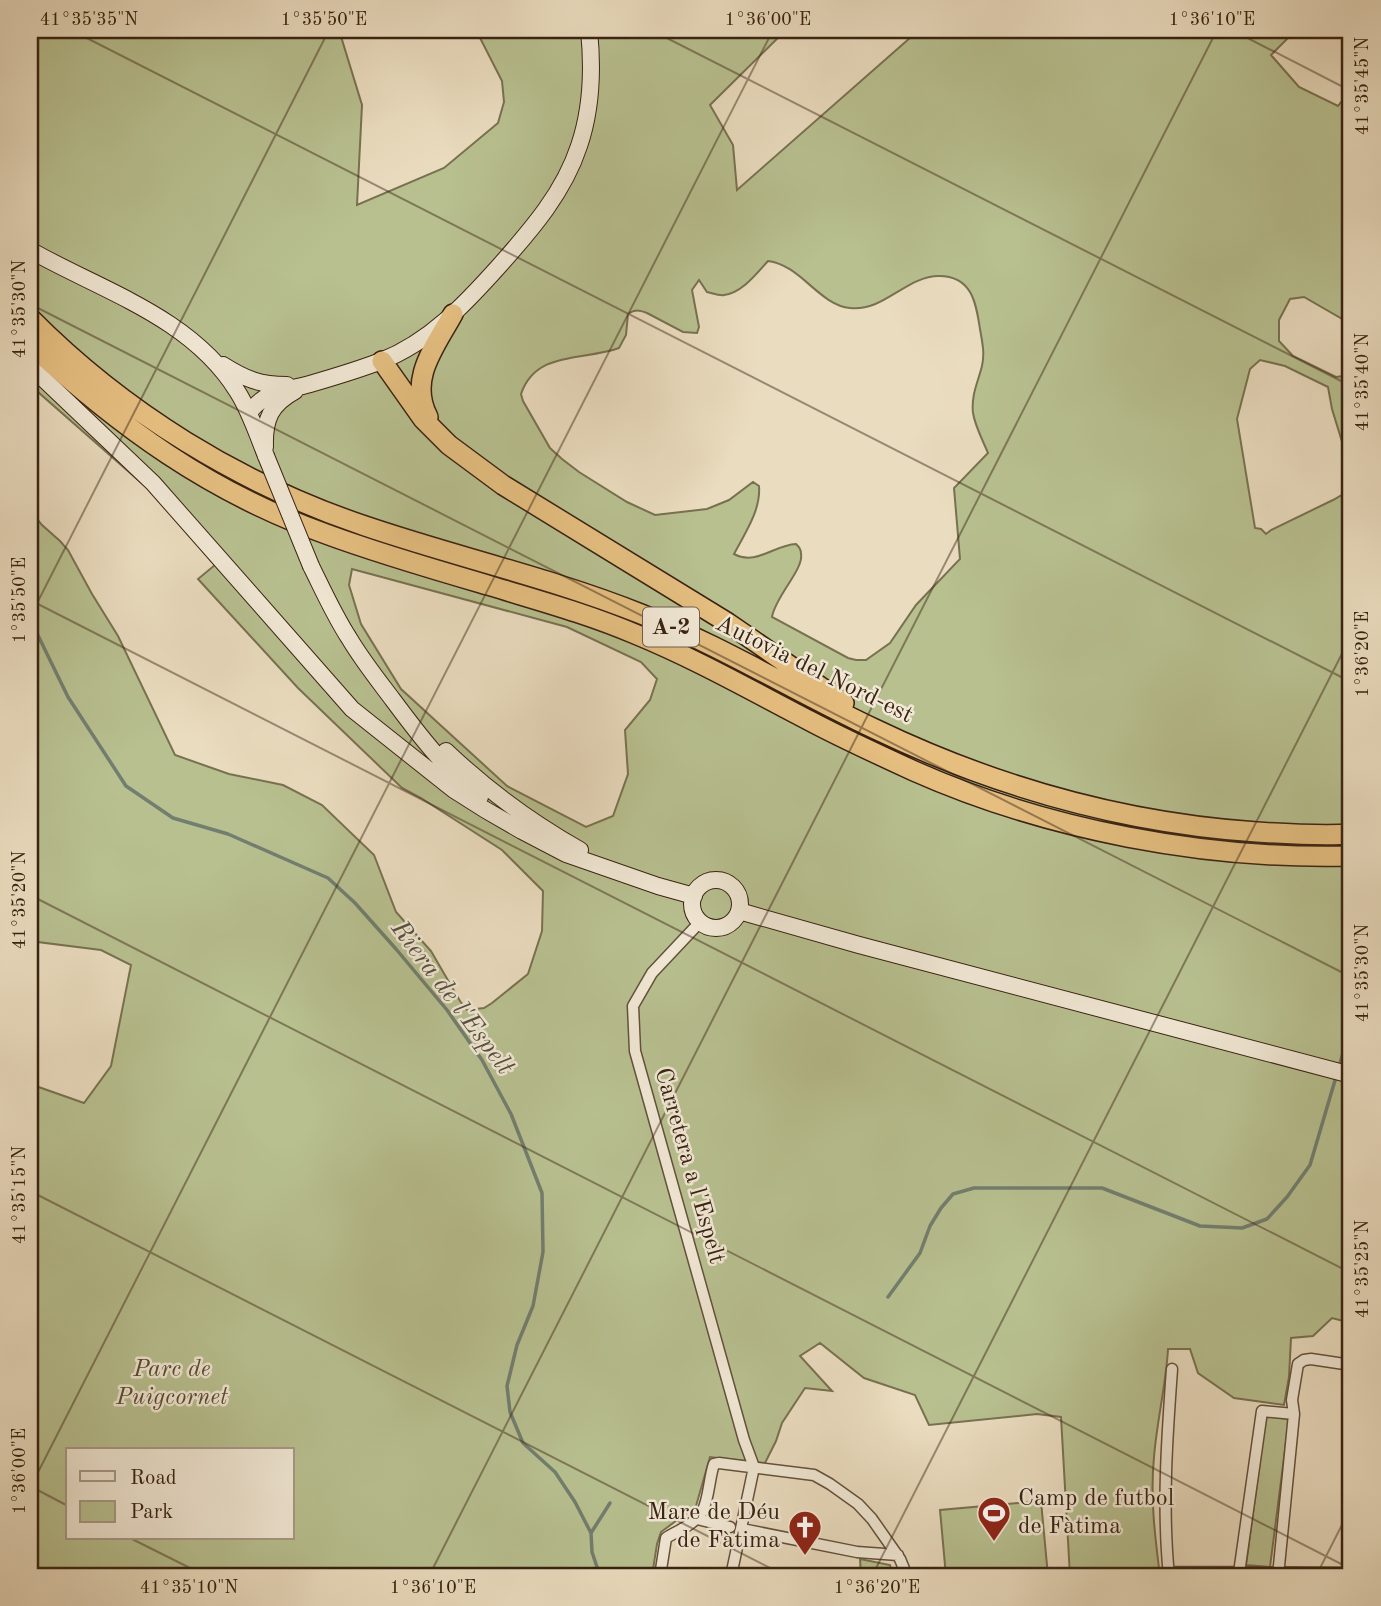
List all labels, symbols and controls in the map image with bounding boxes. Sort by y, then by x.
text: 41°35'35"N [40,11,138,29]
text: 1°35'50"E [281,11,367,29]
text: 1°36'00"E [725,11,811,29]
text: 1°36'10"E [1169,11,1255,29]
text: 41°35'45"N [1354,37,1372,135]
text: 41°35'30"N [11,260,29,358]
text: 41°35'40"N [1354,333,1372,431]
text: 1°35'50"E [11,557,29,643]
road number: A-2 [643,608,699,646]
text: 1°36'20"E [1354,611,1372,697]
street label: Autovia del Nord-est [711,612,917,728]
text: 41°35'20"N [11,851,29,949]
water label: Riera de l'Espelt [385,915,519,1080]
text: 41°35'30"N [1354,924,1372,1022]
street label: Carretera a l'Espelt [650,1065,728,1267]
text: 41°35'15"N [11,1146,29,1244]
text: 41°35'25"N [1354,1220,1372,1318]
park label: Parc de Puigcornet [115,1358,228,1410]
text: 1°36'00"E [11,1428,29,1514]
legend [66,1448,294,1540]
text: Road [130,1468,177,1489]
place label: Camp de futbol de Fàtima [1018,1487,1174,1539]
sports icon: Camp de futbol de Fàtima [975,1494,1013,1543]
place label: Mare de Déu de Fàtima [648,1501,780,1553]
text: Park [130,1502,173,1523]
church icon: Mare de Déu de Fàtima [786,1508,824,1557]
text: 41°35'10"N [140,1579,238,1597]
text: 1°36'10"E [390,1579,476,1597]
text: 1°36'20"E [834,1579,920,1597]

